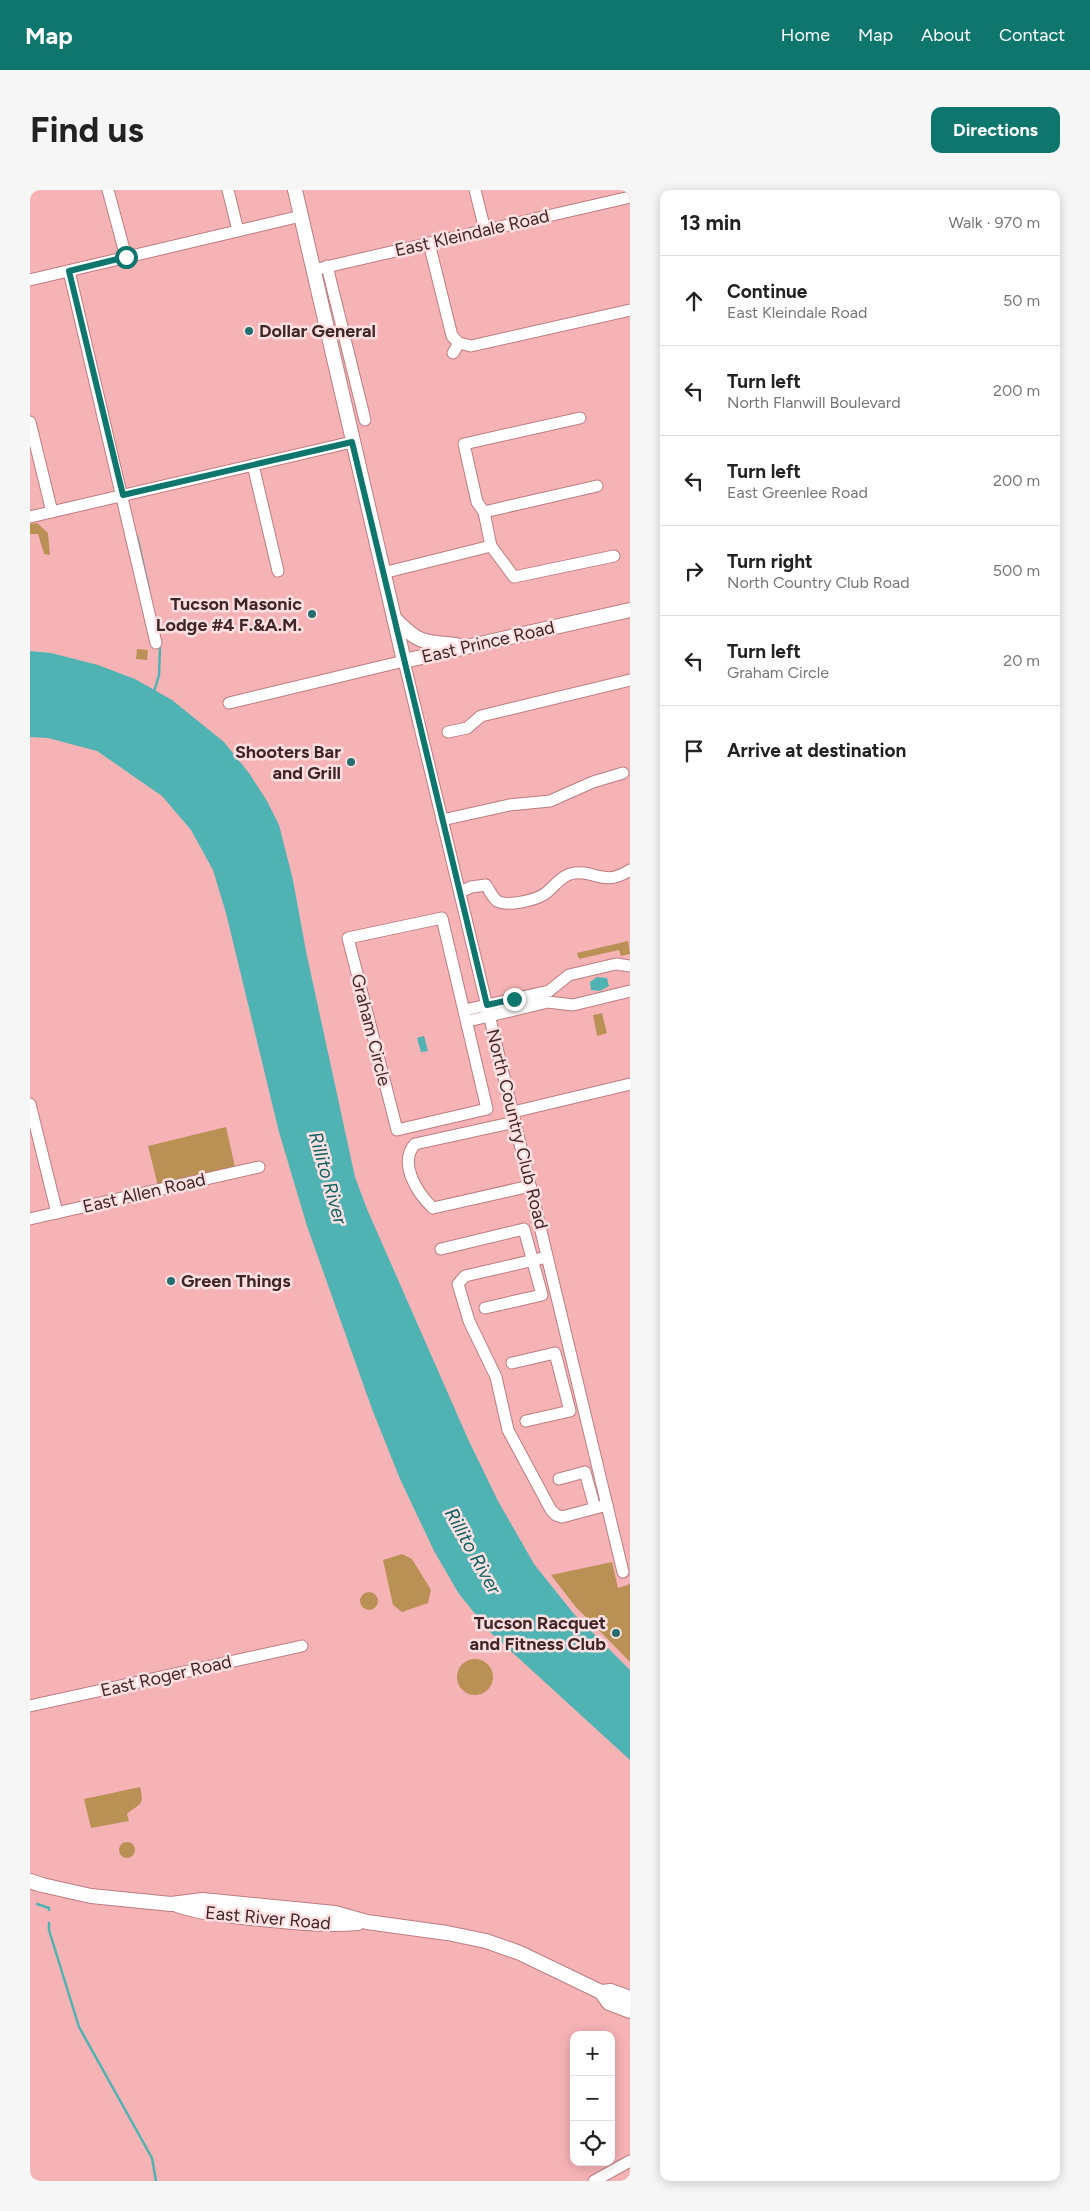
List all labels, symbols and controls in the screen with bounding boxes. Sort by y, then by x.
text: Map [25,21,73,50]
text: Home [781,24,830,46]
text: Map [858,24,893,46]
text: About [921,24,971,46]
text: Contact [999,24,1065,46]
button: Directions [931,107,1060,153]
text: Find us [30,109,144,151]
street label: East Kleindale Road [393,205,551,261]
text: 13 min [680,210,741,235]
text: Walk · 970 m [948,213,1040,232]
route start [115,246,138,269]
text: Continue [727,280,807,303]
icon: ahead [680,287,708,315]
text: 50 m [1003,291,1040,310]
text: East Kleindale Road [727,303,867,322]
place label: Dollar General [259,320,376,342]
marker: Dollar General [243,325,255,337]
text: Turn left [727,370,801,393]
icon: left [680,377,708,405]
text: 200 m [993,381,1040,400]
text: North Flanwill Boulevard [727,393,901,412]
text: Turn left [727,460,801,483]
icon: left [680,467,708,495]
text: 200 m [993,471,1040,490]
text: East Greenlee Road [727,483,868,502]
text: Turn right [727,550,813,573]
icon: right [680,557,708,585]
text: 500 m [993,561,1040,580]
text: North Country Club Road [727,573,910,592]
place label: Tucson Masonic Lodge #4 F.&A.M. [156,593,302,636]
marker: Tucson Masonic Lodge #4 F.&A.M. [306,608,318,620]
street label: East Prince Road [419,616,557,668]
text: Turn left [727,640,801,663]
icon: left [680,647,708,675]
text: 20 m [1003,651,1040,670]
text: Graham Circle [727,663,829,682]
icon: arrive [680,737,708,765]
text: Arrive at destination [727,739,906,762]
place label: Shooters Bar and Grill [235,741,341,784]
marker: Shooters Bar and Grill [345,756,357,768]
street label: Graham Circle [346,972,396,1088]
route end [503,988,526,1011]
street label: North Country Club Road [481,1027,553,1231]
water label: Rillito River [304,1129,352,1227]
street label: East Allen Road [80,1168,208,1218]
place label: Green Things [181,1270,291,1292]
marker: Green Things [165,1275,177,1287]
water label: Rillito River [440,1504,506,1599]
place label: Tucson Racquet and Fitness Club [470,1612,606,1655]
marker: Tucson Racquet and Fitness Club [610,1627,622,1639]
street label: East Roger Road [98,1650,234,1702]
street label: East River Road [204,1902,332,1934]
map controls [570,2031,615,2166]
button: + [570,2031,615,2076]
button: − [570,2076,615,2121]
button: locate [570,2121,615,2166]

